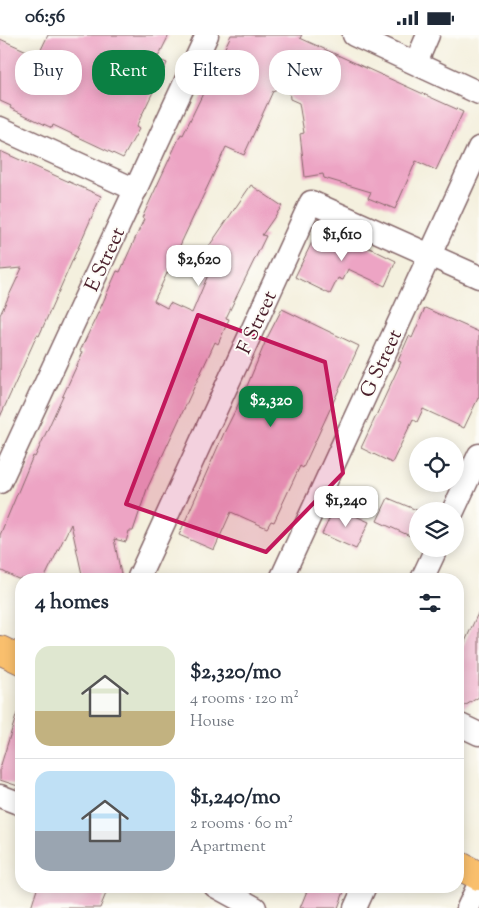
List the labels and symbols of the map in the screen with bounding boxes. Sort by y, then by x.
pin: $1,610 [301,219,383,262]
street label: E Street [79,223,134,297]
pin: $2,620 [158,245,240,287]
street label: F Street [231,286,286,360]
street label: G Street [354,325,411,403]
pin: $2,320 [230,385,312,428]
pin: $1,240 [305,485,387,528]

